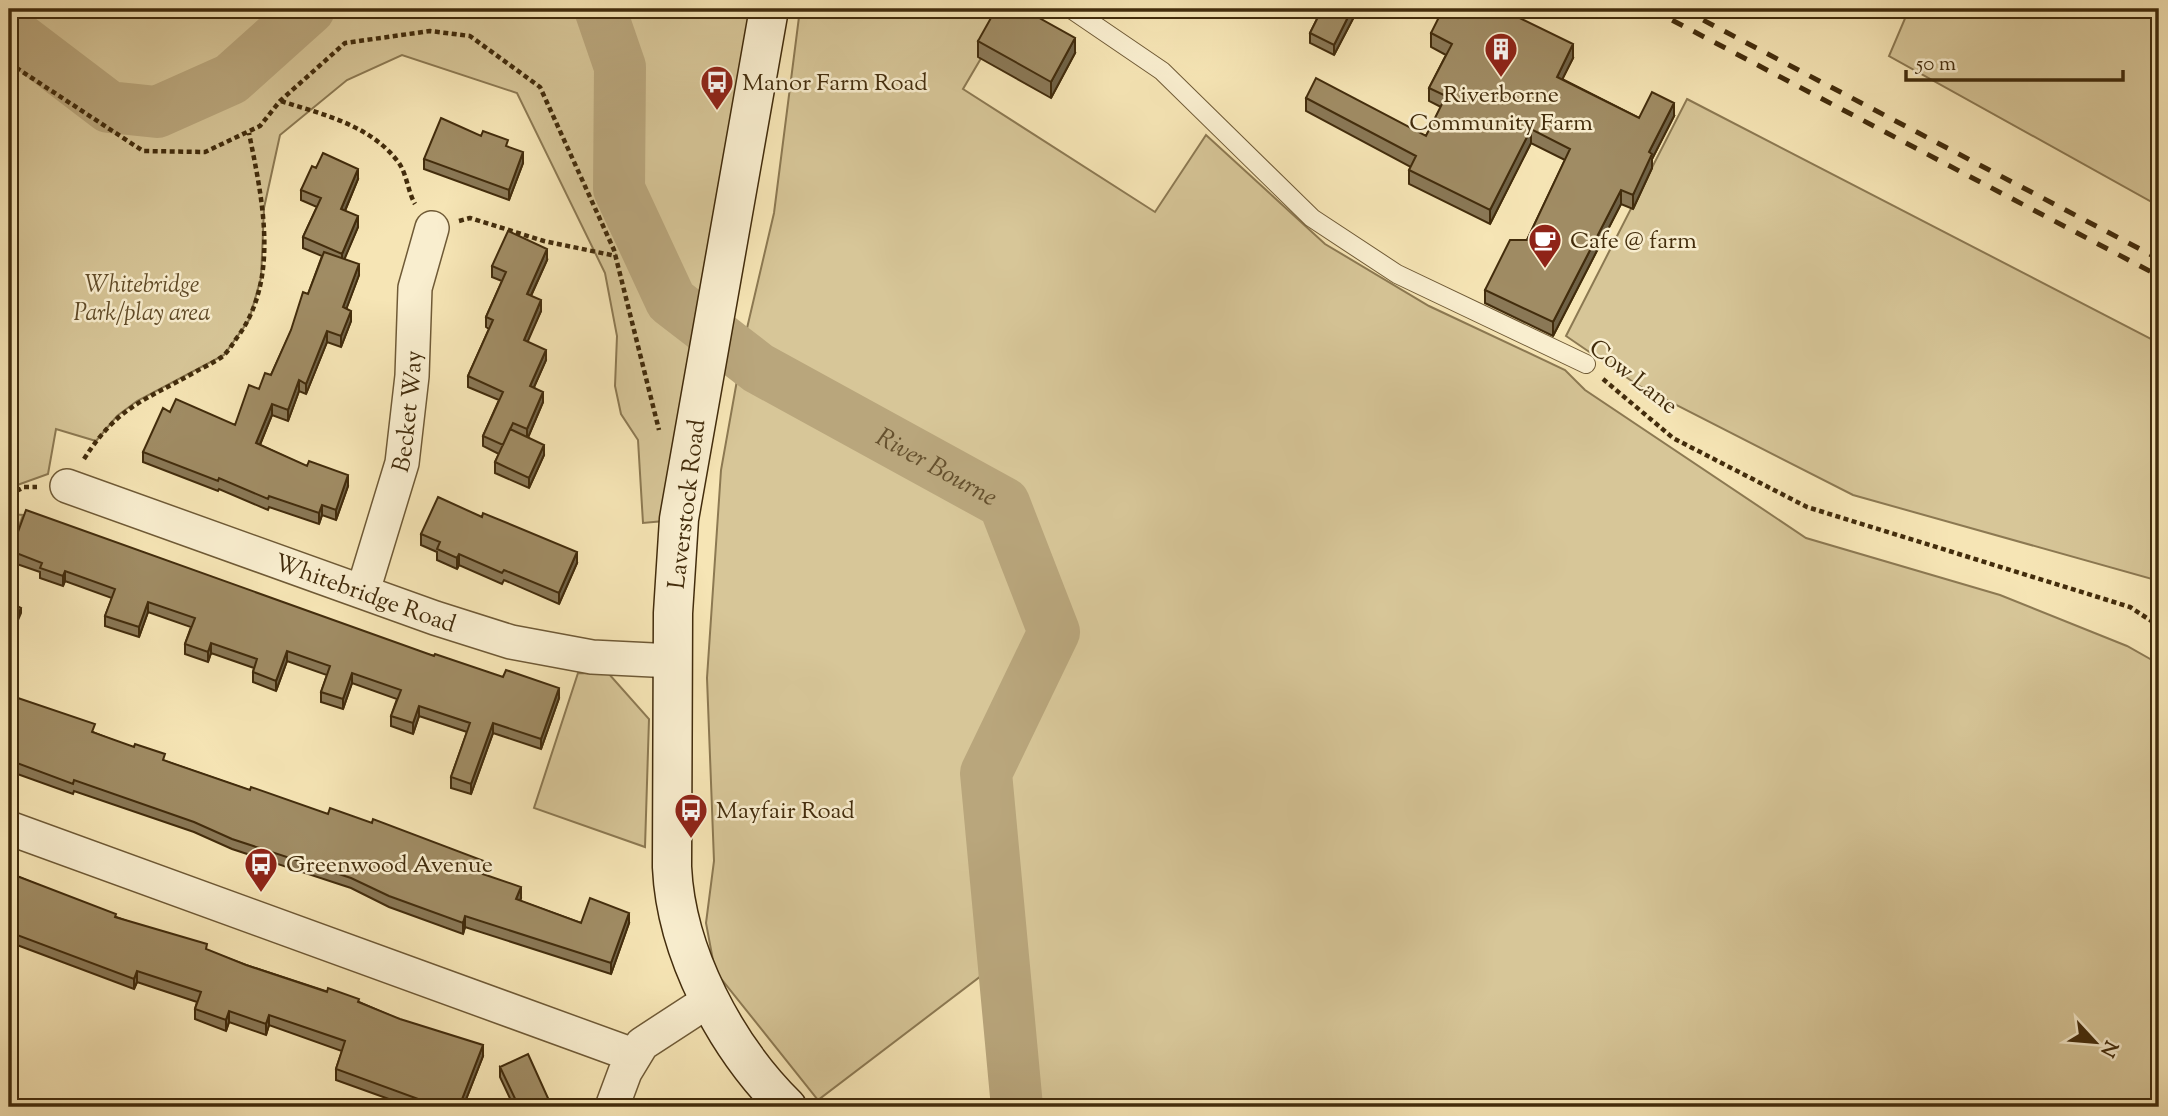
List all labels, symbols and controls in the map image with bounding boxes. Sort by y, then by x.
building icon: Riverborne Community Farm [1482,30,1520,79]
scale bar [1906,38,2122,82]
text: 50 m [1915,50,1956,80]
bus stop icon: Manor Farm Road [698,63,736,112]
place label: Manor Farm Road [742,67,928,101]
place label: Riverborne Community Farm [1409,79,1593,141]
cafe icon: Cafe @ farm [1526,221,1564,270]
place label: Cafe @ farm [1570,225,1697,259]
park label: Whitebridge Park/play area [74,269,210,331]
street label: Cow Lane [1581,332,1685,423]
street label: Becket Way [385,350,432,477]
street label: Laverstock Road [661,417,715,591]
water label: River Bourne [869,420,1003,517]
street label: Whitebridge Road [269,547,460,643]
bus stop icon: Mayfair Road [672,791,710,840]
place label: Mayfair Road [716,795,855,829]
bus stop icon: Greenwood Avenue [242,845,280,894]
place label: Greenwood Avenue [286,849,493,883]
north arrow [2060,1007,2130,1078]
text: N [2093,1036,2123,1061]

